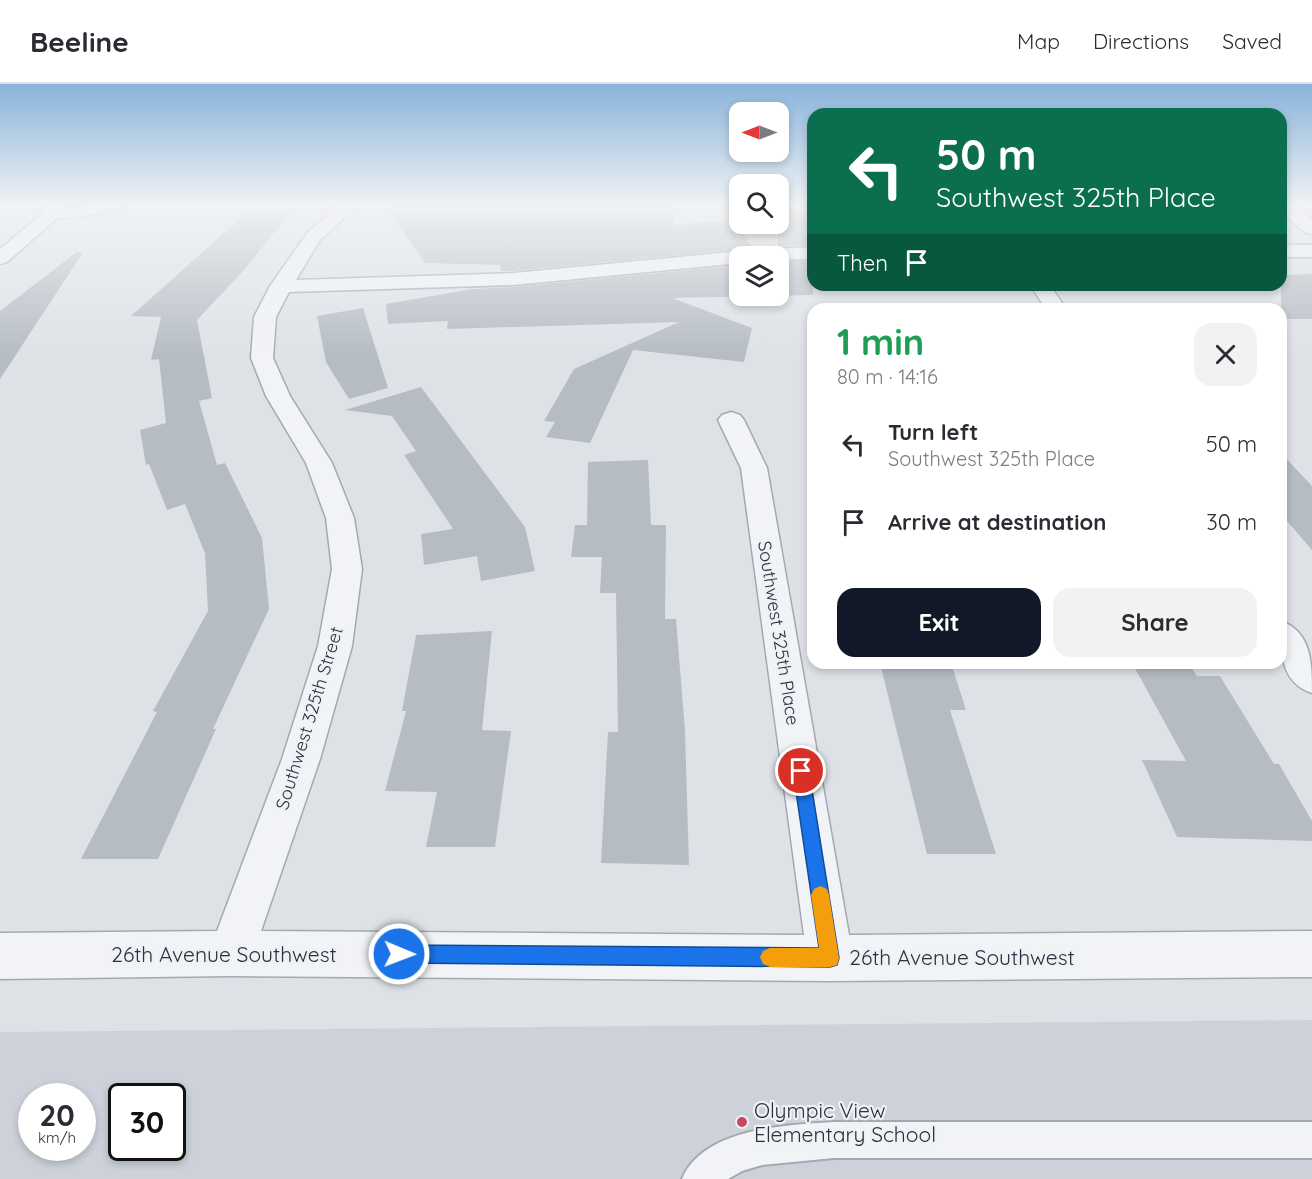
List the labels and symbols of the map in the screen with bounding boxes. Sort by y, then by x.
north arrow [729,102,789,162]
street label: Southwest 325th Place [753,539,805,727]
street label: Southwest 325th Street [270,624,348,812]
pin [775,745,826,796]
position arrow [367,922,431,986]
street label: 26th Avenue Southwest [111,941,337,967]
street label: 26th Avenue Southwest [849,944,1075,970]
speed limit sign: 30 [108,1083,186,1161]
place label: Olympic View Elementary School [754,1097,936,1147]
marker: Olympic View Elementary School [735,1115,749,1129]

